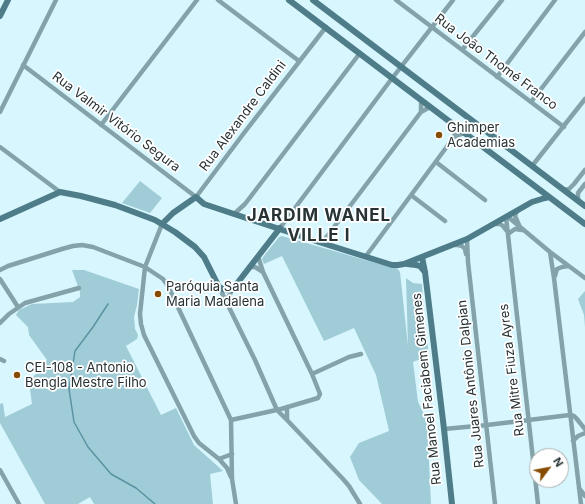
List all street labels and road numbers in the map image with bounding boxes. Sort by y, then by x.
street label: Rua João Thomé Franco [431,11,561,113]
street label: Rua Alexandre Caldini [196,58,290,174]
street label: Rua Valmir Vitório Segura [49,69,183,175]
street label: Rua Manoel Faciabem Gimenes [409,292,445,486]
street label: Rua Juares Antônio Dalpian [454,299,488,469]
street label: Rua Mitre Fiuza Ayres [496,303,528,437]

